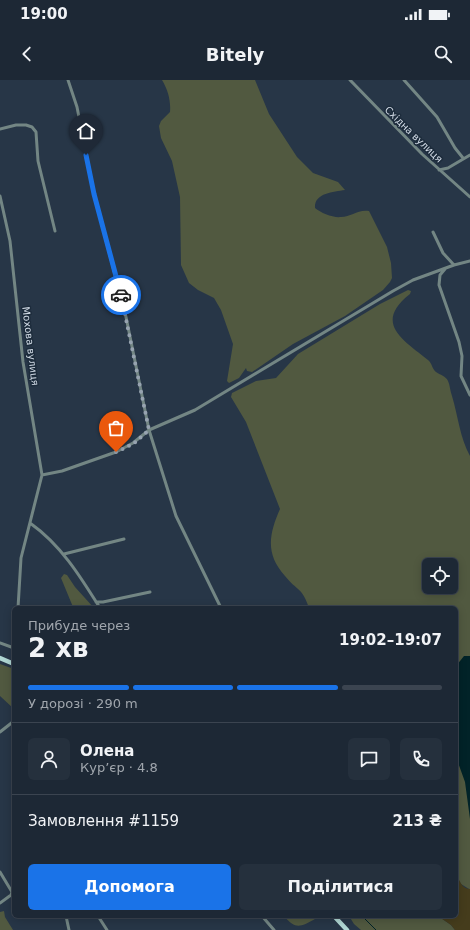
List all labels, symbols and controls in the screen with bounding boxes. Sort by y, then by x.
text: 19:00 [20,5,68,23]
icon: back [16,43,38,65]
icon: search [432,43,454,65]
text: Bitely [206,44,264,65]
street label: Східна вулиця [383,104,445,165]
pin [69,114,103,155]
icon: home [75,120,97,142]
courier [101,275,141,315]
icon: car [110,284,132,306]
street label: Мохова вулиця [20,306,41,386]
pin [99,411,133,452]
icon: bag [105,417,127,439]
map controls [422,558,458,594]
button: locate [422,558,458,594]
text: Прибуде через [28,618,130,633]
text: 19:02–19:07 [339,631,442,649]
text: 2 хв [28,633,88,663]
text: У дорозі · 290 m [28,696,138,711]
button: person [28,738,70,780]
button: chat [348,738,390,780]
button: phone [400,738,442,780]
text: Олена [80,742,134,760]
text: Кур’єр · 4.8 [80,760,158,775]
text: Замовлення #1159 [28,812,179,830]
text: 213 ₴ [393,812,442,830]
button: Допомога [28,864,231,910]
button: Поділитися [239,864,442,910]

